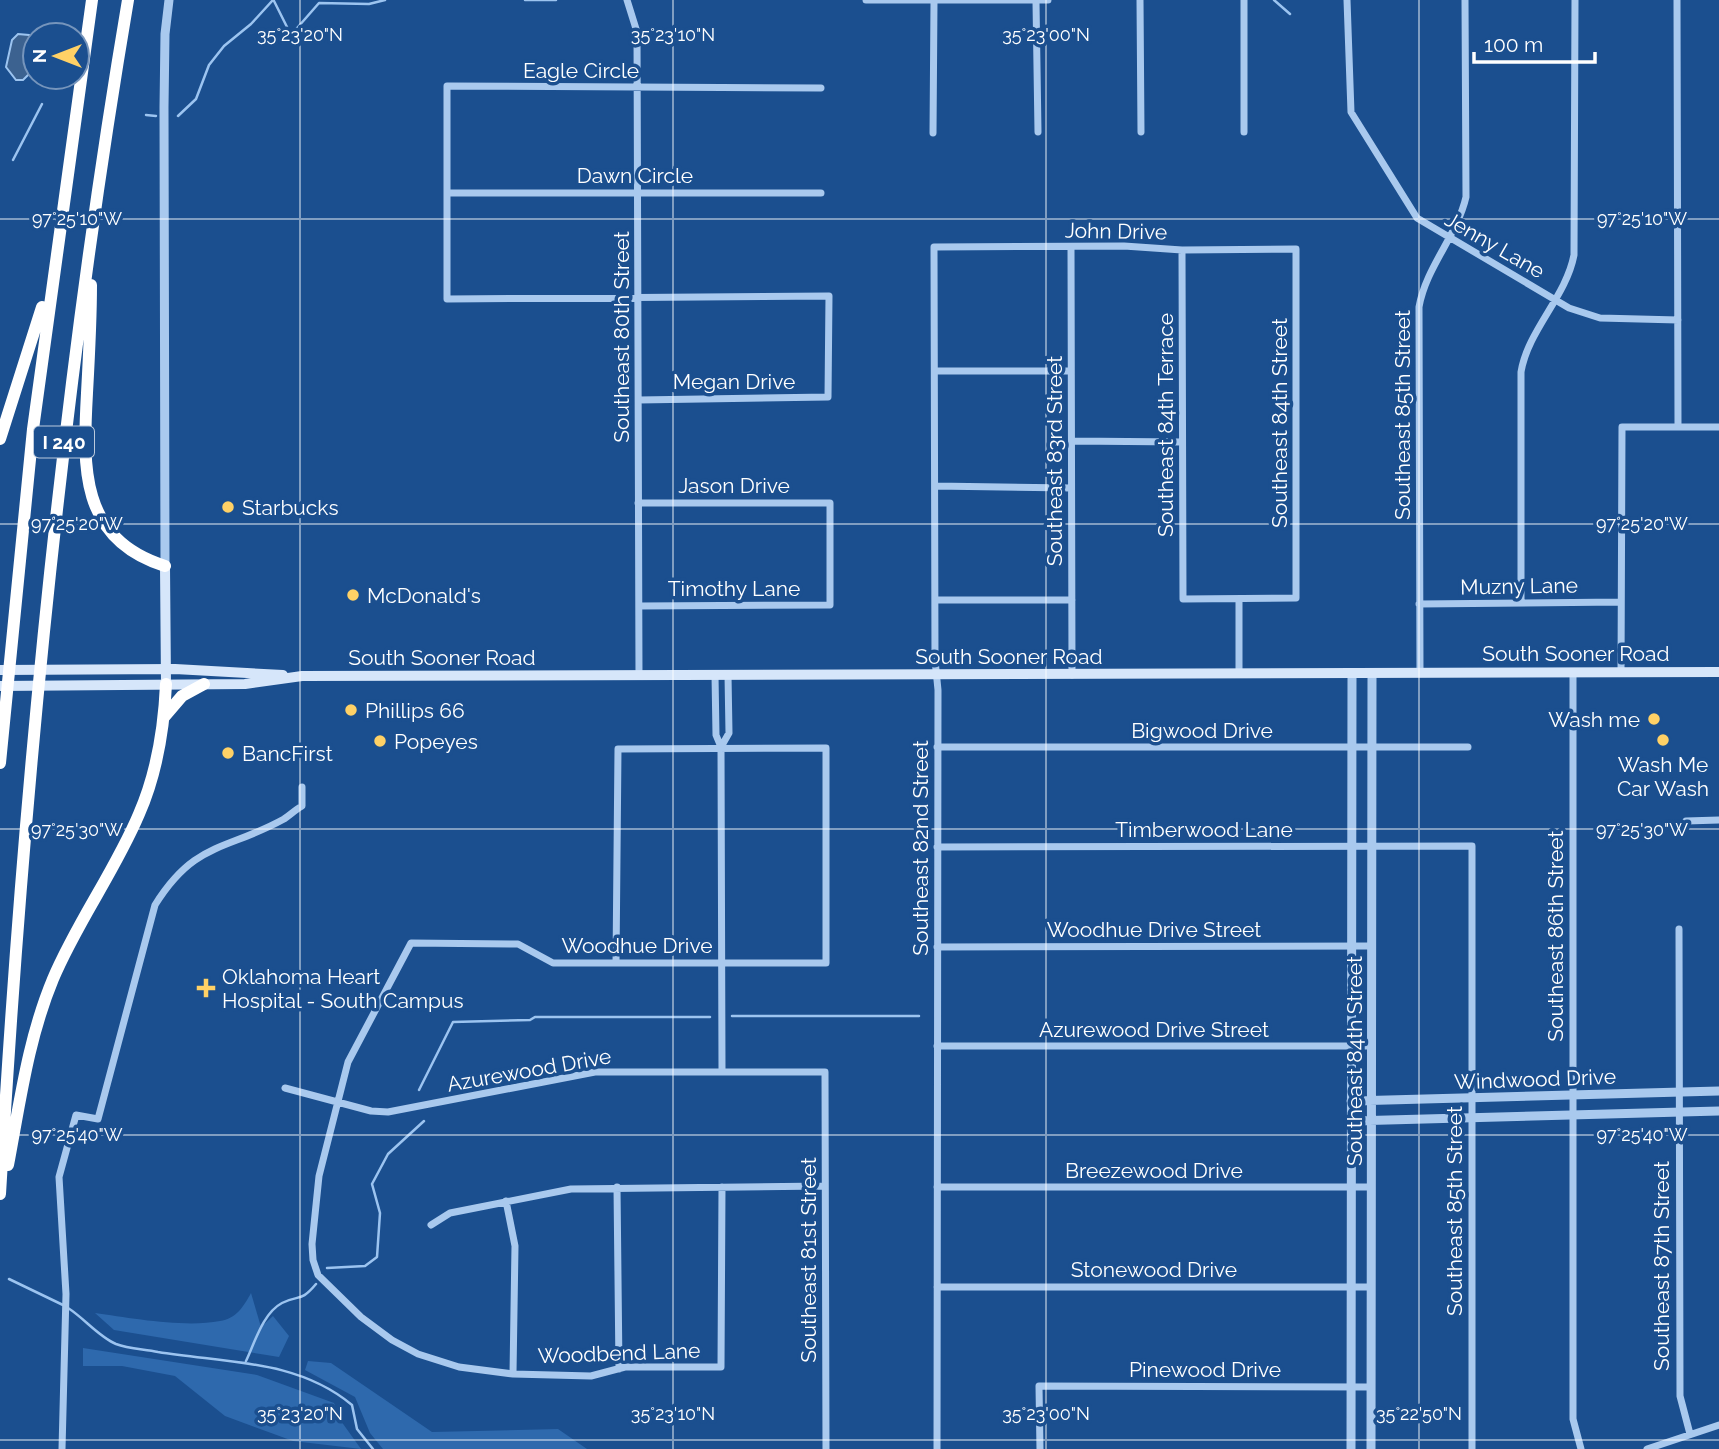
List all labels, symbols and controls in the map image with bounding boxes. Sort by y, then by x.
north arrow [21,21,91,91]
scale bar [1474,21,1595,65]
text: 35°23'20"N [257,24,343,45]
text: 35°23'10"N [631,24,715,45]
text: 35°23'00"N [1002,24,1090,45]
text: 100 m [1484,32,1543,57]
text: N [28,49,50,63]
street label: Eagle Circle [523,58,639,83]
street label: Dawn Circle [577,163,693,188]
street label: Jenny Lane [1441,206,1549,284]
text: 97°25'10"W [32,208,122,229]
text: 97°25'10"W [1597,208,1687,229]
street label: John Drive [1065,218,1167,244]
street label: Southeast 80th Street [609,231,634,443]
street label: Southeast 85th Street [1390,310,1415,520]
street label: Southeast 84th Terrace [1153,313,1178,537]
street label: Southeast 84th Street [1267,318,1292,528]
street label: Southeast 83rd Street [1042,356,1067,566]
street label: Megan Drive [673,369,795,394]
road number: I 240 [34,426,94,458]
street label: Jason Drive [678,473,790,498]
place label: Starbucks [242,495,339,520]
marker: Starbucks [220,499,236,515]
text: 97°25'20"W [31,513,123,534]
text: 97°25'20"W [1596,513,1688,534]
street label: Muzny Lane [1460,572,1578,600]
street label: Timothy Lane [668,576,800,601]
place label: McDonald's [367,583,481,608]
marker: McDonald's [345,587,361,603]
street label: South Sooner Road [1482,641,1670,666]
street label: South Sooner Road [915,644,1103,669]
street label: South Sooner Road [348,645,536,670]
place label: Phillips 66 [365,698,465,723]
marker: Phillips 66 [343,702,359,718]
place label: Wash me [1548,707,1640,732]
marker: Wash me [1646,711,1662,727]
street label: Bigwood Drive [1131,718,1273,743]
place label: Popeyes [394,729,478,754]
marker: Wash Me Car Wash [1655,732,1671,748]
marker: Popeyes [372,733,388,749]
street label: Southeast 82nd Street [908,740,933,956]
place label: BancFirst [242,741,333,766]
marker: BancFirst [220,745,236,761]
place label: Wash Me Car Wash [1617,752,1709,801]
street label: Timberwood Lane [1115,817,1293,842]
text: 97°25'30"W [31,819,123,840]
text: 97°25'30"W [1596,819,1688,840]
street label: Southeast 86th Street [1543,830,1568,1042]
street label: Woodhue Drive Street [1047,917,1261,942]
street label: Woodhue Drive [561,933,713,958]
street label: Southeast 84th Street [1342,956,1367,1166]
place label: Oklahoma Heart Hospital - South Campus [222,964,464,1013]
marker: Oklahoma Heart Hospital - South Campus [196,978,216,998]
street label: Azurewood Drive Street [1039,1017,1269,1042]
street label: Azurewood Drive [445,1043,613,1097]
street label: Windwood Drive [1454,1064,1616,1094]
street label: Southeast 85th Street [1442,1106,1467,1316]
text: 97°25'40"W [31,1124,123,1145]
text: 97°25'40"W [1596,1124,1688,1145]
street label: Southeast 81st Street [796,1157,821,1363]
street label: Breezewood Drive [1065,1158,1243,1183]
street label: Southeast 87th Street [1649,1161,1674,1371]
street label: Stonewood Drive [1071,1257,1237,1282]
street label: Woodbend Lane [537,1338,701,1368]
street label: Pinewood Drive [1129,1357,1281,1382]
text: 35°23'20"N [257,1403,343,1424]
text: 35°23'10"N [631,1403,715,1424]
text: 35°23'00"N [1002,1403,1090,1424]
text: 35°22'50"N [1376,1403,1462,1424]

